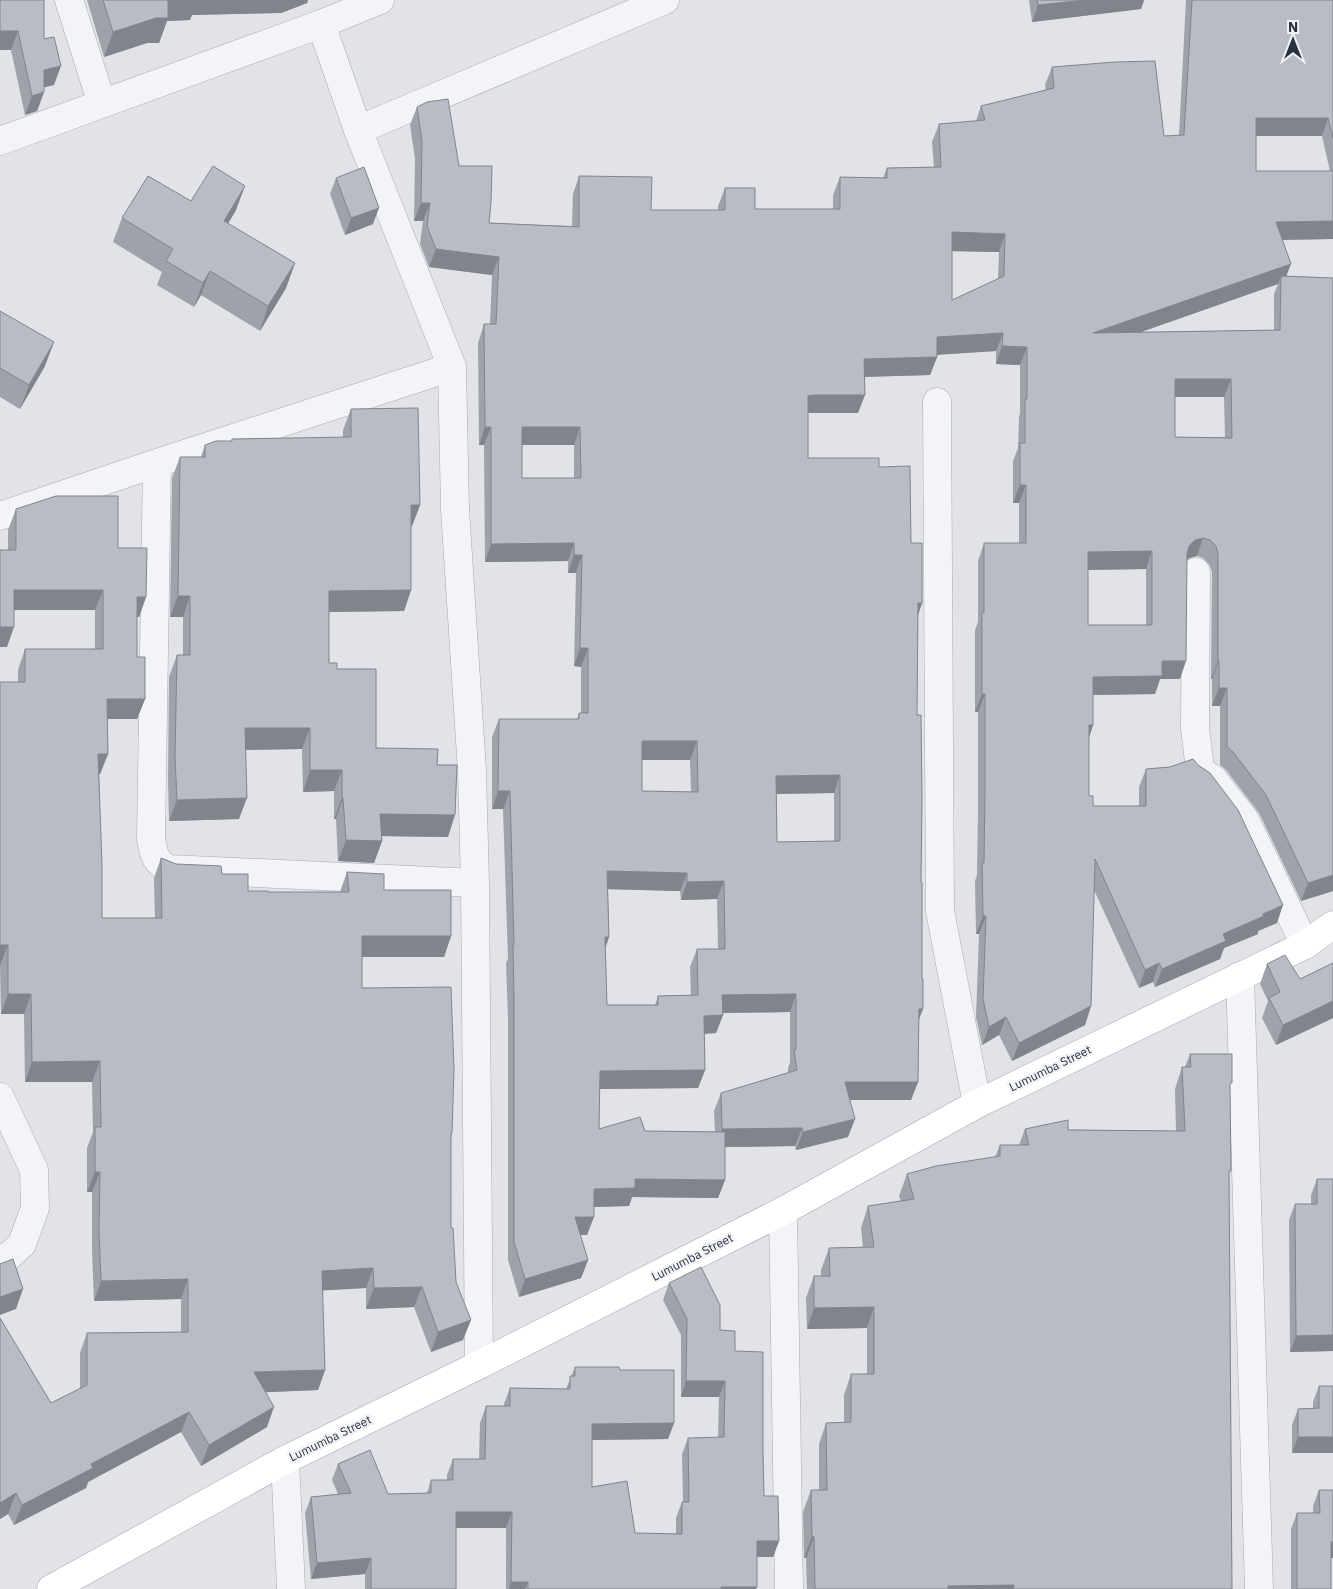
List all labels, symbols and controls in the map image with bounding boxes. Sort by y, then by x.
north arrow [1268,15,1318,65]
text: N [1288,18,1298,36]
street label: Lumumba Street [1006,1042,1094,1094]
street label: Lumumba Street [649,1230,735,1284]
street label: Lumumba Street [286,1412,374,1464]

